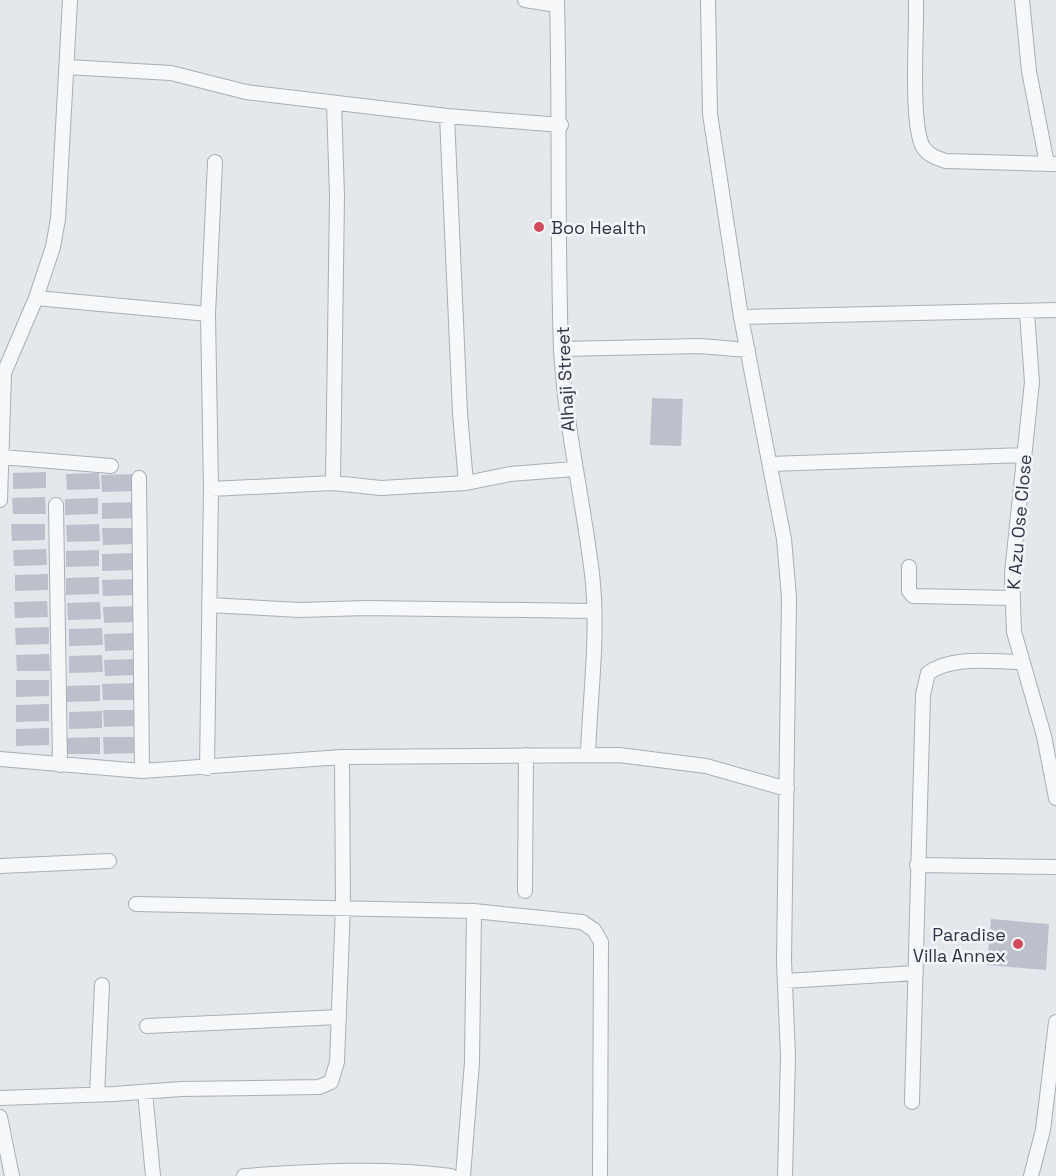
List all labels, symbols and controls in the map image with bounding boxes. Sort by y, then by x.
place label: Boo Health [551,216,646,239]
marker: Boo Health [532,220,546,234]
street label: Alhaji Street [551,326,579,432]
street label: K Azu Ose Close [1002,453,1036,591]
place label: Paradise Villa Annex [913,923,1006,967]
marker: Paradise Villa Annex [1011,937,1025,951]

